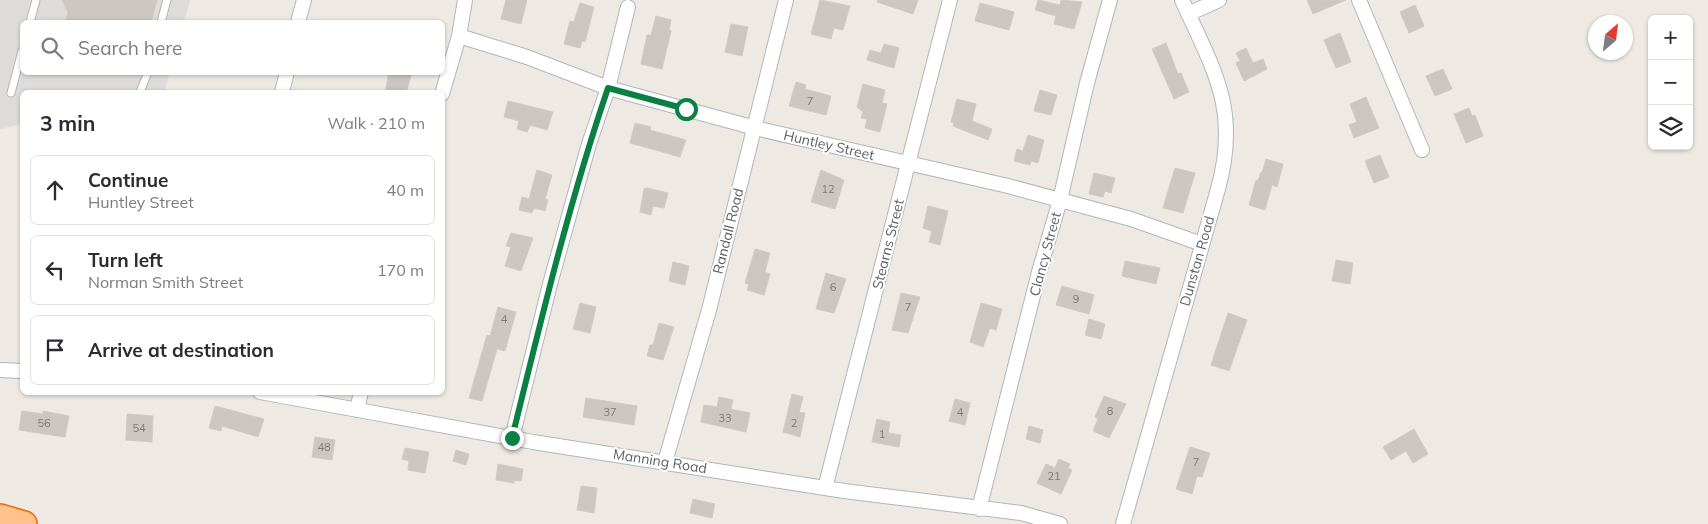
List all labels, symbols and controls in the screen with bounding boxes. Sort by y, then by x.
north arrow [1588,15,1633,60]
map controls [1648,15,1693,150]
button: + [1648,15,1693,60]
search box [20,20,445,75]
icon: search [38,34,66,62]
text: Search here [78,36,182,60]
button: − [1648,60,1693,105]
house number: 7 [807,94,813,108]
route start [675,98,698,121]
button: layers [1648,105,1693,150]
text: 3 min [40,110,95,136]
text: Walk · 210 m [327,113,425,133]
street label: Huntley Street [782,126,876,164]
text: Continue [88,168,168,192]
icon: ahead [41,176,69,204]
text: 40 m [387,180,424,200]
house number: 12 [821,182,835,196]
street label: Randall Road [709,186,747,276]
text: Huntley Street [88,192,194,212]
street label: Stearns Street [868,197,908,291]
street label: Clancy Street [1025,210,1065,298]
street label: Dunstan Road [1176,214,1218,308]
text: Turn left [88,248,163,272]
icon: left [41,256,69,284]
text: 170 m [377,260,424,280]
text: Norman Smith Street [88,272,243,292]
house number: 6 [830,280,837,294]
house number: 9 [1073,292,1079,306]
house number: 7 [905,300,911,314]
house number: 4 [501,312,508,326]
icon: arrive [41,336,69,364]
text: Arrive at destination [88,338,274,362]
house number: 8 [1107,404,1114,418]
house number: 37 [603,405,617,419]
house number: 4 [957,405,964,419]
house number: 33 [718,411,732,425]
house number: 56 [37,416,51,430]
house number: 2 [791,416,798,430]
house number: 54 [132,421,146,435]
route end [501,427,524,450]
house number: 1 [879,427,885,441]
house number: 48 [317,440,331,454]
street label: Manning Road [612,445,708,477]
house number: 7 [1193,455,1199,469]
house number: 21 [1047,469,1061,483]

